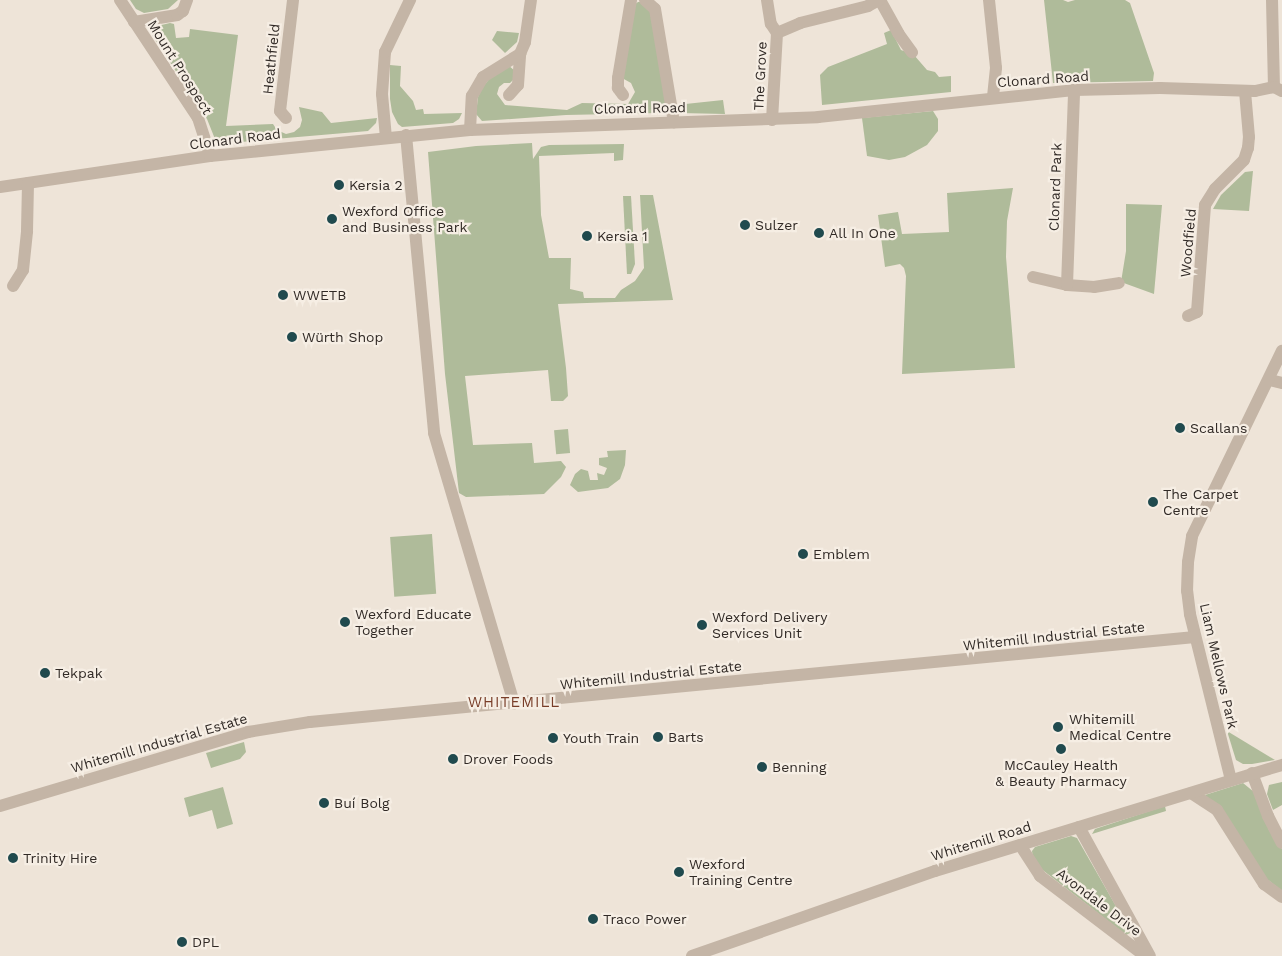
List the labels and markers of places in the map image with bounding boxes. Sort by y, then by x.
place label: Kersia 2 [349,177,403,193]
marker: Kersia 2 [333,179,345,191]
place label: Wexford Office and Business Park [342,203,467,236]
marker: Wexford Office and Business Park [326,213,338,225]
place label: Sulzer [755,217,798,233]
marker: Sulzer [739,219,751,231]
place label: All In One [829,225,896,241]
marker: All In One [813,227,825,239]
place label: Kersia 1 [597,228,648,244]
marker: Kersia 1 [581,230,593,242]
place label: WWETB [293,287,346,303]
marker: WWETB [277,289,289,301]
place label: Würth Shop [302,329,383,345]
marker: Würth Shop [286,331,298,343]
place label: Scallans [1190,420,1247,436]
marker: Scallans [1174,422,1186,434]
place label: The Carpet Centre [1163,486,1238,518]
marker: The Carpet Centre [1147,496,1159,508]
place label: Emblem [813,546,870,562]
marker: Emblem [797,548,809,560]
place label: Wexford Educate Together [355,606,472,638]
place label: Wexford Delivery Services Unit [712,609,827,642]
marker: Wexford Educate Together [339,616,351,628]
marker: Wexford Delivery Services Unit [696,619,708,631]
place label: Tekpak [55,665,103,681]
marker: Tekpak [39,667,51,679]
place label: Whitemill Medical Centre [1069,711,1172,744]
marker: Whitemill Medical Centre [1051,720,1065,734]
place label: Barts [668,729,704,745]
place label: Youth Train [563,730,640,746]
marker: Barts [652,731,664,743]
marker: Youth Train [547,732,559,744]
marker: McCauley Health & Beauty Pharmacy [1055,743,1067,755]
place label: Drover Foods [463,751,553,767]
marker: Drover Foods [447,753,459,765]
place label: McCauley Health & Beauty Pharmacy [995,757,1127,790]
place label: Benning [772,759,826,775]
marker: Benning [756,761,768,773]
place label: Buí Bolg [334,795,390,811]
marker: Buí Bolg [318,797,330,809]
place label: Trinity Hire [23,850,98,866]
marker: Trinity Hire [7,852,19,864]
place label: Wexford Training Centre [689,856,793,889]
marker: Wexford Training Centre [673,866,685,878]
place label: Traco Power [603,911,687,927]
marker: Traco Power [587,913,599,925]
place label: DPL [192,934,219,950]
marker: DPL [176,936,188,948]

